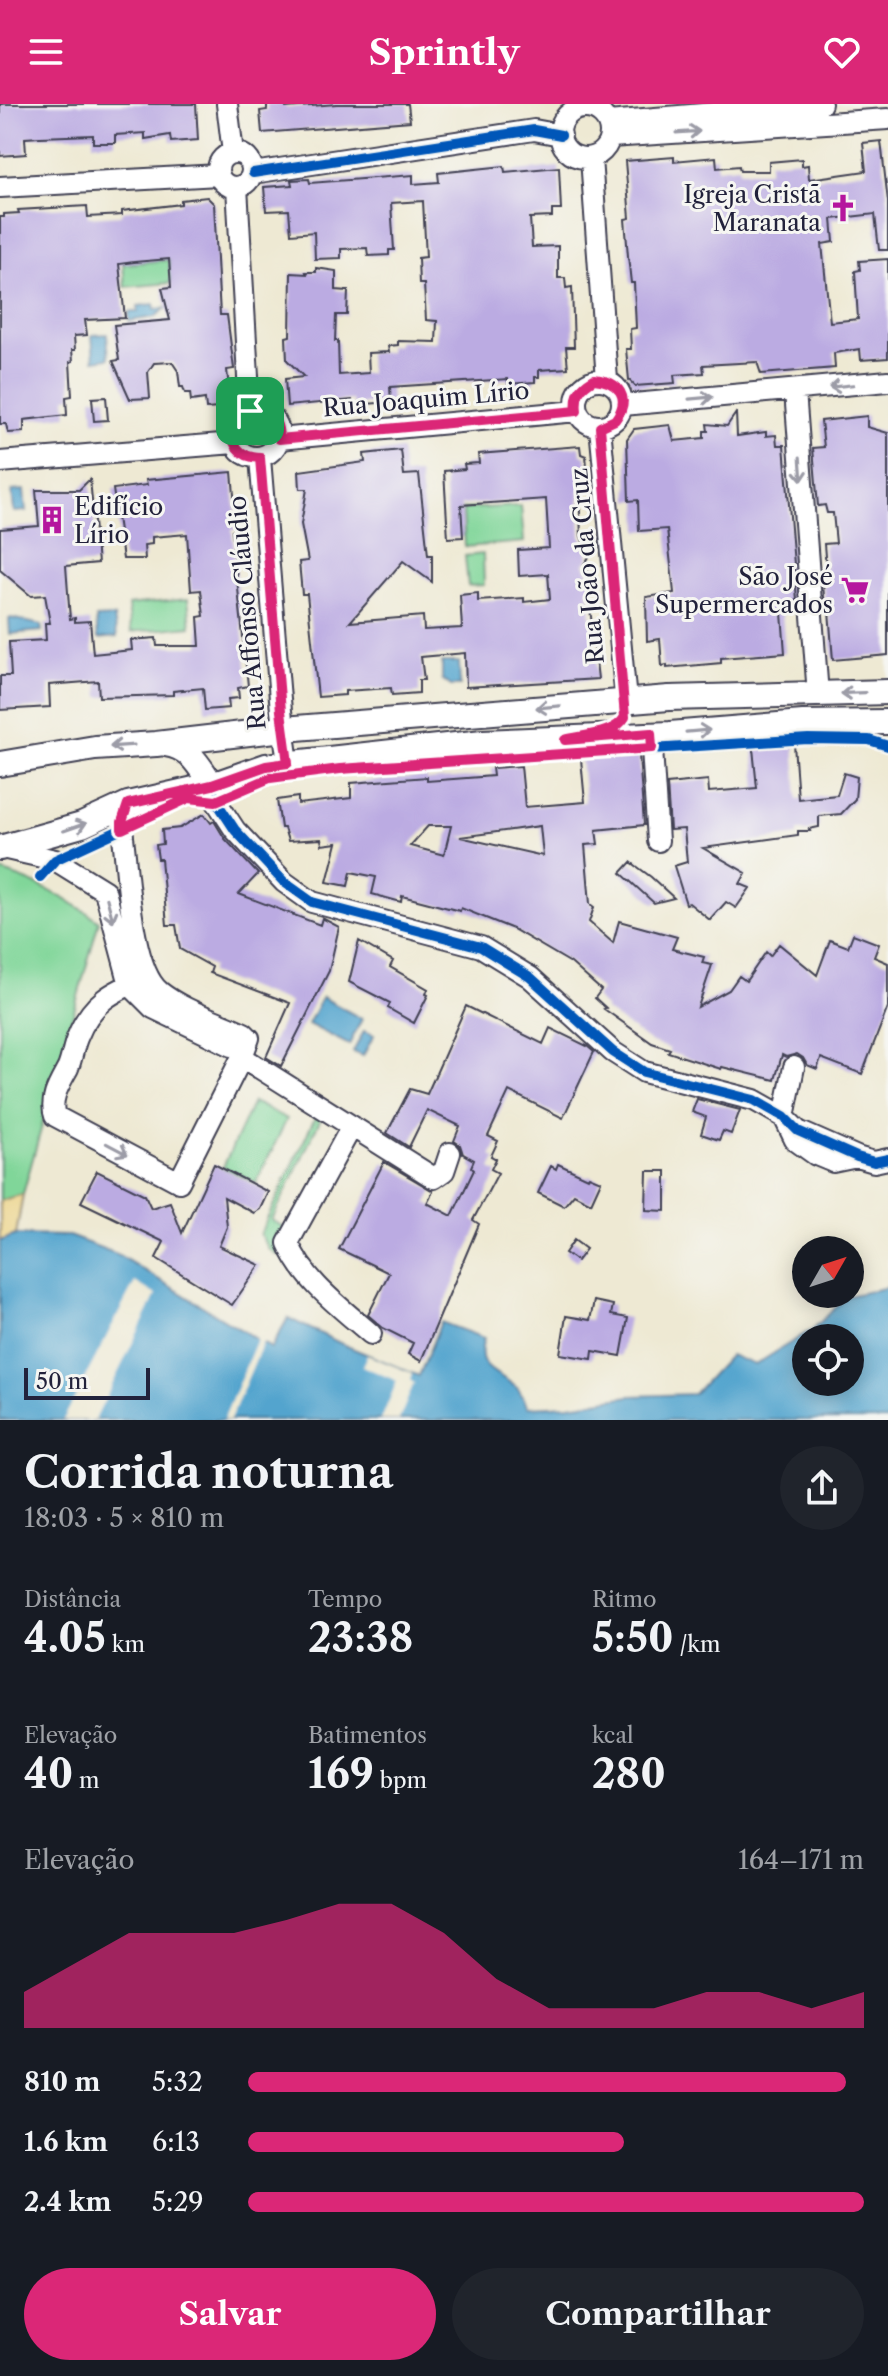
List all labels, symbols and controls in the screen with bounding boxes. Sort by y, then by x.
icon: menu [24,30,68,74]
text: Sprintly [368,30,520,74]
icon: heart [820,30,864,74]
one-way arrow [674,124,701,139]
place label: Igreja Cristã Maranata [683,180,821,237]
church icon: Igreja Cristã Maranata [828,193,858,223]
street label: Rua Joaquim Lírio [322,376,530,422]
pin [216,377,284,445]
one-way arrow [829,379,855,394]
icon: arrive [228,389,272,433]
one-way arrow [687,391,714,406]
one-way arrow [794,455,809,482]
street label: Rua João da Cruz [564,467,610,665]
place label: Edifício Lírio [74,492,163,549]
street label: Rua Affonso Cláudio [222,495,272,731]
building icon: Edifício Lírio [37,505,67,535]
place label: São José Supermercados [655,562,833,619]
supermarket icon: São José Supermercados [840,575,870,605]
one-way arrow [840,686,867,701]
one-way arrow [535,700,562,715]
one-way arrow [684,724,711,739]
one-way arrow [109,739,136,754]
one-way arrow [62,818,87,833]
one-way arrow [104,897,119,923]
one-way arrow [105,1141,128,1157]
north arrow [792,1236,864,1308]
map controls [792,1236,864,1396]
button: locate [792,1324,864,1396]
scale bar [24,1364,150,1400]
text: 50 m [36,1368,88,1395]
text: Corrida noturna [24,1445,394,1499]
button: share [780,1446,864,1530]
text: 18:03 · 5 × 810 m [24,1502,224,1534]
text: Distância [24,1586,121,1613]
text: Tempo [308,1586,382,1613]
text: Ritmo [592,1586,657,1613]
text: 4.05 [24,1613,106,1662]
text: 23:38 [308,1613,413,1662]
text: 5:50 [592,1613,674,1662]
text: km [106,1631,145,1658]
text: /km [674,1631,721,1658]
text: Elevação [24,1722,117,1749]
text: Batimentos [308,1722,427,1749]
text: kcal [592,1722,634,1749]
text: 40 [24,1749,73,1798]
text: 169 [308,1749,374,1798]
text: 280 [592,1749,666,1798]
text: m [73,1767,100,1794]
text: bpm [374,1767,427,1794]
text: Elevação [24,1844,134,1876]
text: 164–171 m [738,1844,864,1876]
text: 810 m [24,2066,100,2098]
text: 5:32 [152,2066,203,2098]
text: 1.6 km [24,2126,108,2158]
text: 6:13 [152,2126,200,2158]
text: 2.4 km [24,2186,112,2218]
text: 5:29 [152,2186,204,2218]
button: Salvar [24,2268,436,2360]
button: Compartilhar [452,2268,864,2360]

